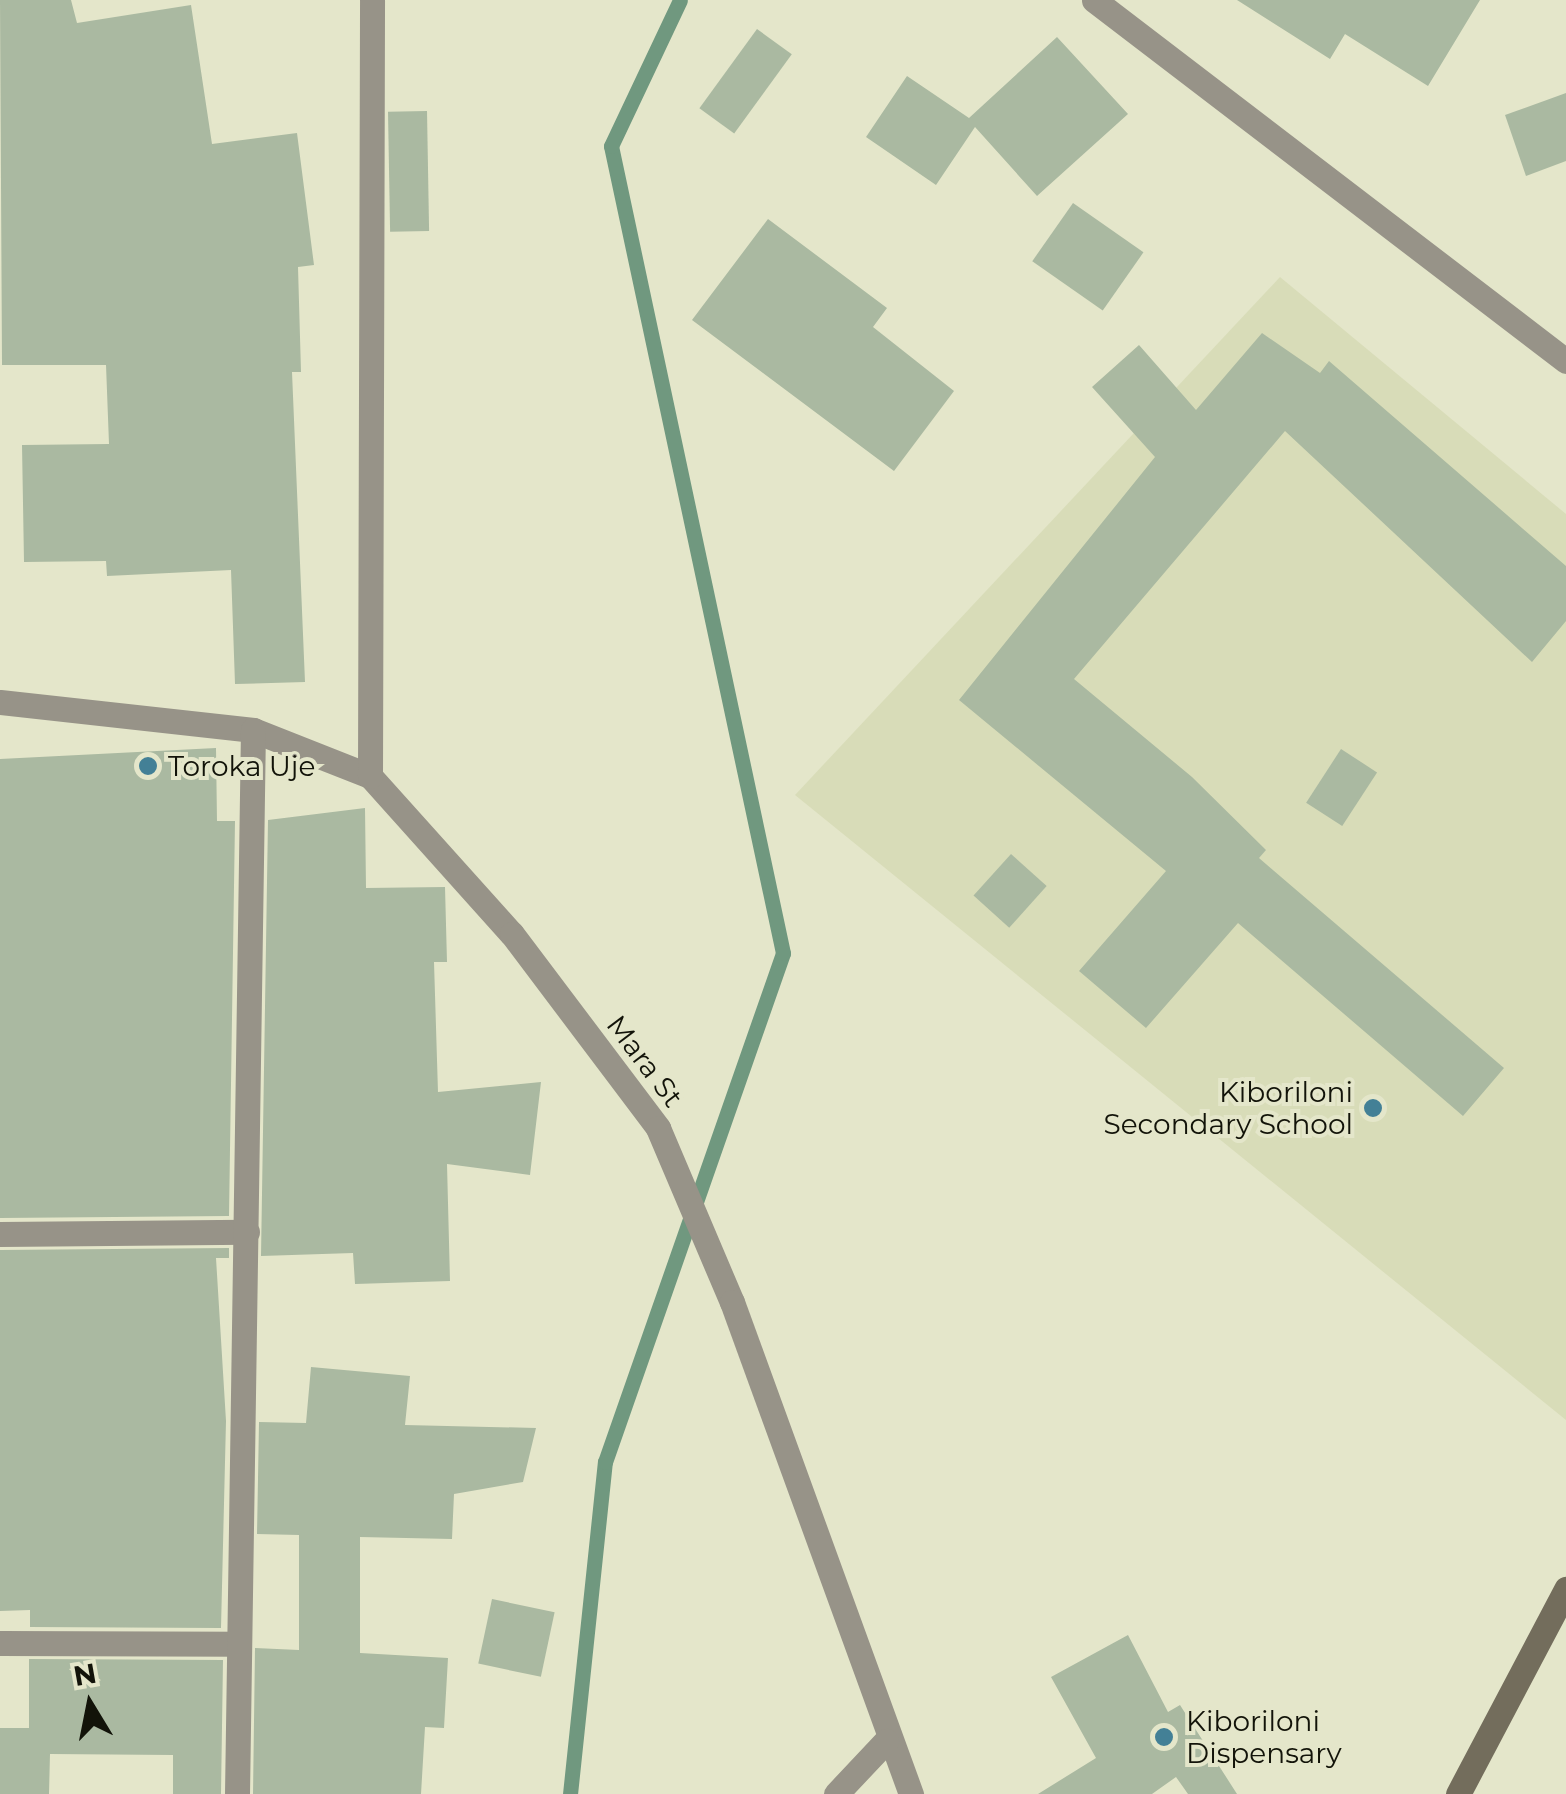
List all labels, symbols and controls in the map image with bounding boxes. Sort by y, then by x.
place label: Toroka Uje [168,749,315,783]
marker: Toroka Uje [137,755,159,777]
street label: Mara St [600,1009,690,1113]
place label: Kiboriloni Secondary School [1103,1075,1353,1141]
marker: Kiboriloni Secondary School [1362,1097,1384,1119]
north arrow [40,1654,140,1754]
text: N [71,1656,99,1693]
place label: Kiboriloni Dispensary [1186,1704,1342,1770]
marker: Kiboriloni Dispensary [1151,1724,1177,1750]

